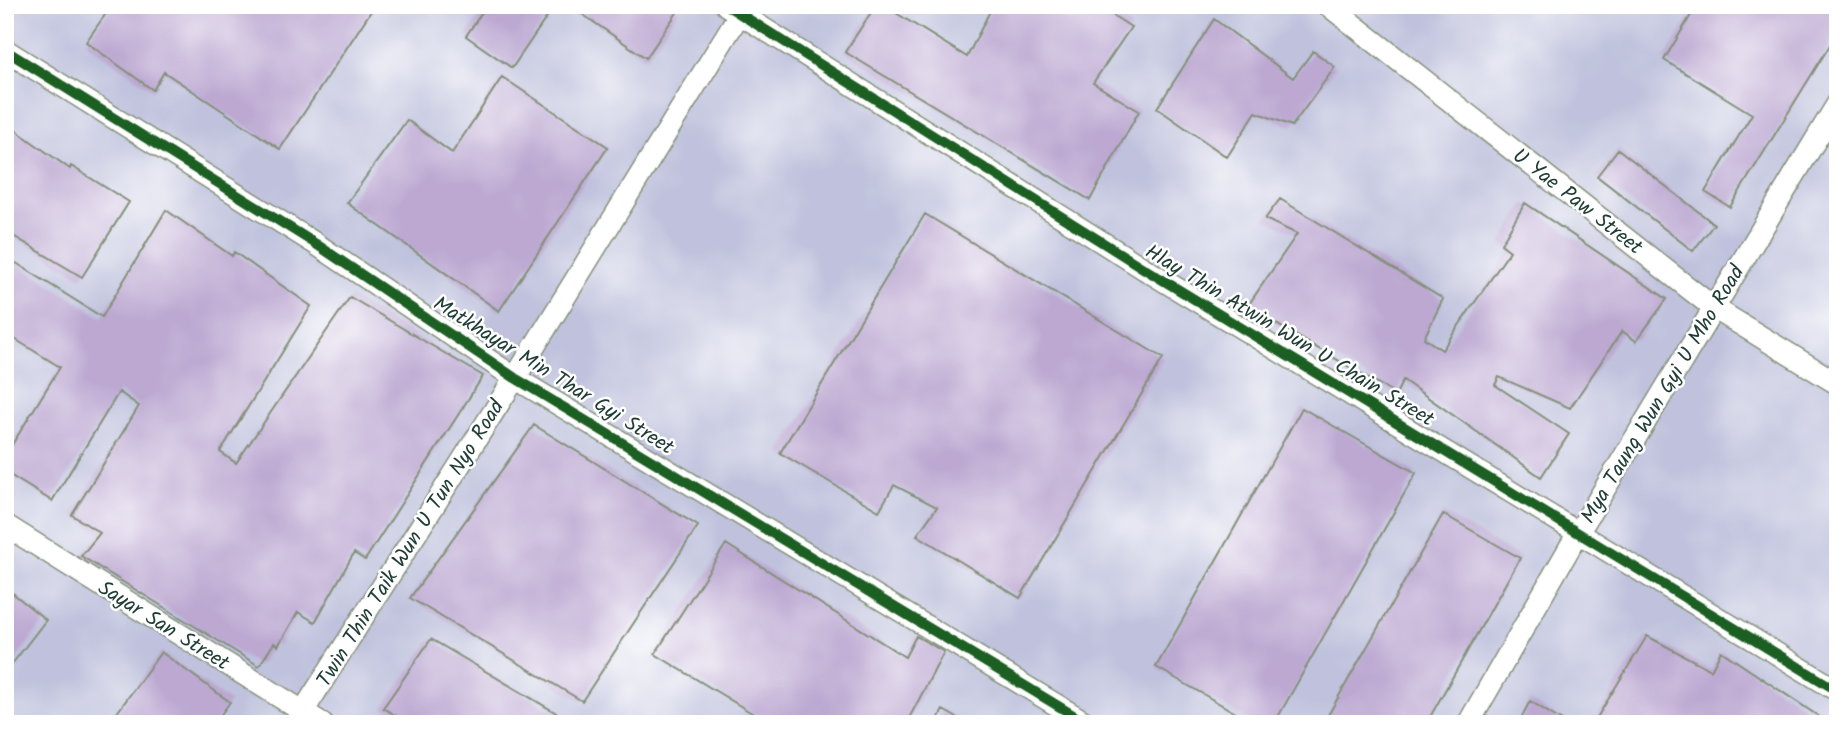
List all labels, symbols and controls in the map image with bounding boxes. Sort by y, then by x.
street label: U Yae Paw Street [1505,141,1650,264]
street label: Hlay Thin Atwin Wun U Chain Street [1138,236,1441,437]
street label: Mya Taung Wun Gyi U Mho Road [1573,259,1754,530]
street label: Matkhayar Min Thar Gyi Street [426,288,681,465]
street label: Twin Thin Taik Wun U Tun Nyo Road [309,393,514,694]
street label: Sayar San Street [91,573,236,680]

